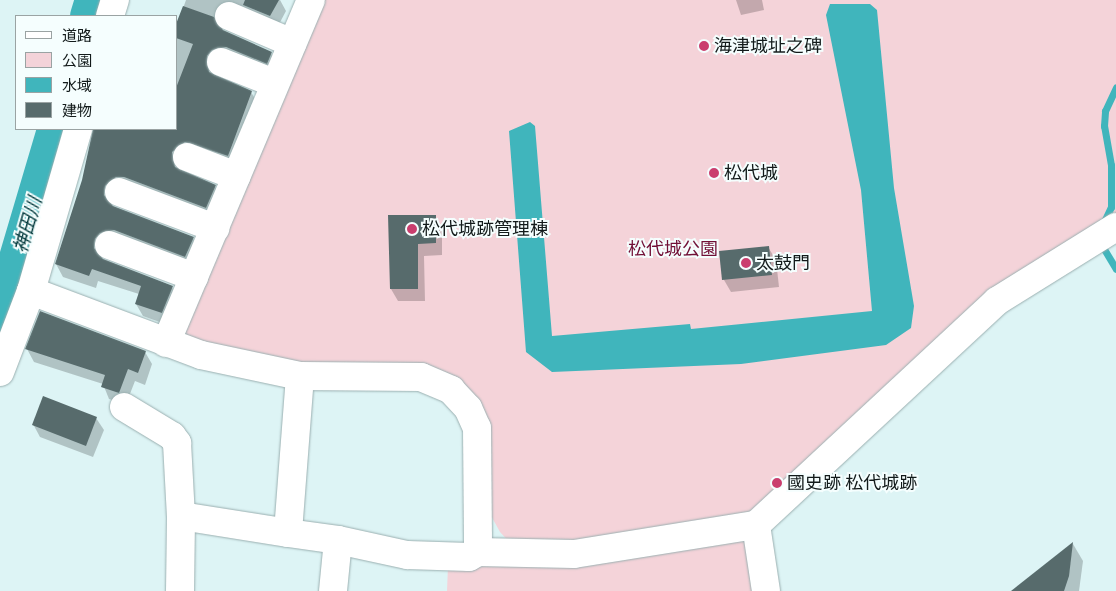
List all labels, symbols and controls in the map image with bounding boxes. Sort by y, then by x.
legend [15,15,178,130]
text: 道路 [62,27,92,45]
place label: 海津城址之碑 [714,35,822,57]
marker: 海津城址之碑 [698,40,710,52]
text: 公園 [62,52,92,70]
text: 水域 [62,77,92,95]
text: 建物 [62,102,92,120]
place label: 松代城 [724,162,778,184]
marker: 松代城 [708,167,720,179]
water label: 神田川 [9,194,47,256]
place label: 松代城跡管理棟 [422,218,548,240]
marker: 松代城跡管理棟 [406,223,418,235]
park label: 松代城公園 [628,238,718,260]
place label: 太鼓門 [756,252,810,274]
marker: 太鼓門 [740,257,752,269]
place label: 國史跡 松代城跡 [787,472,917,494]
marker: 國史跡 松代城跡 [771,477,783,489]

